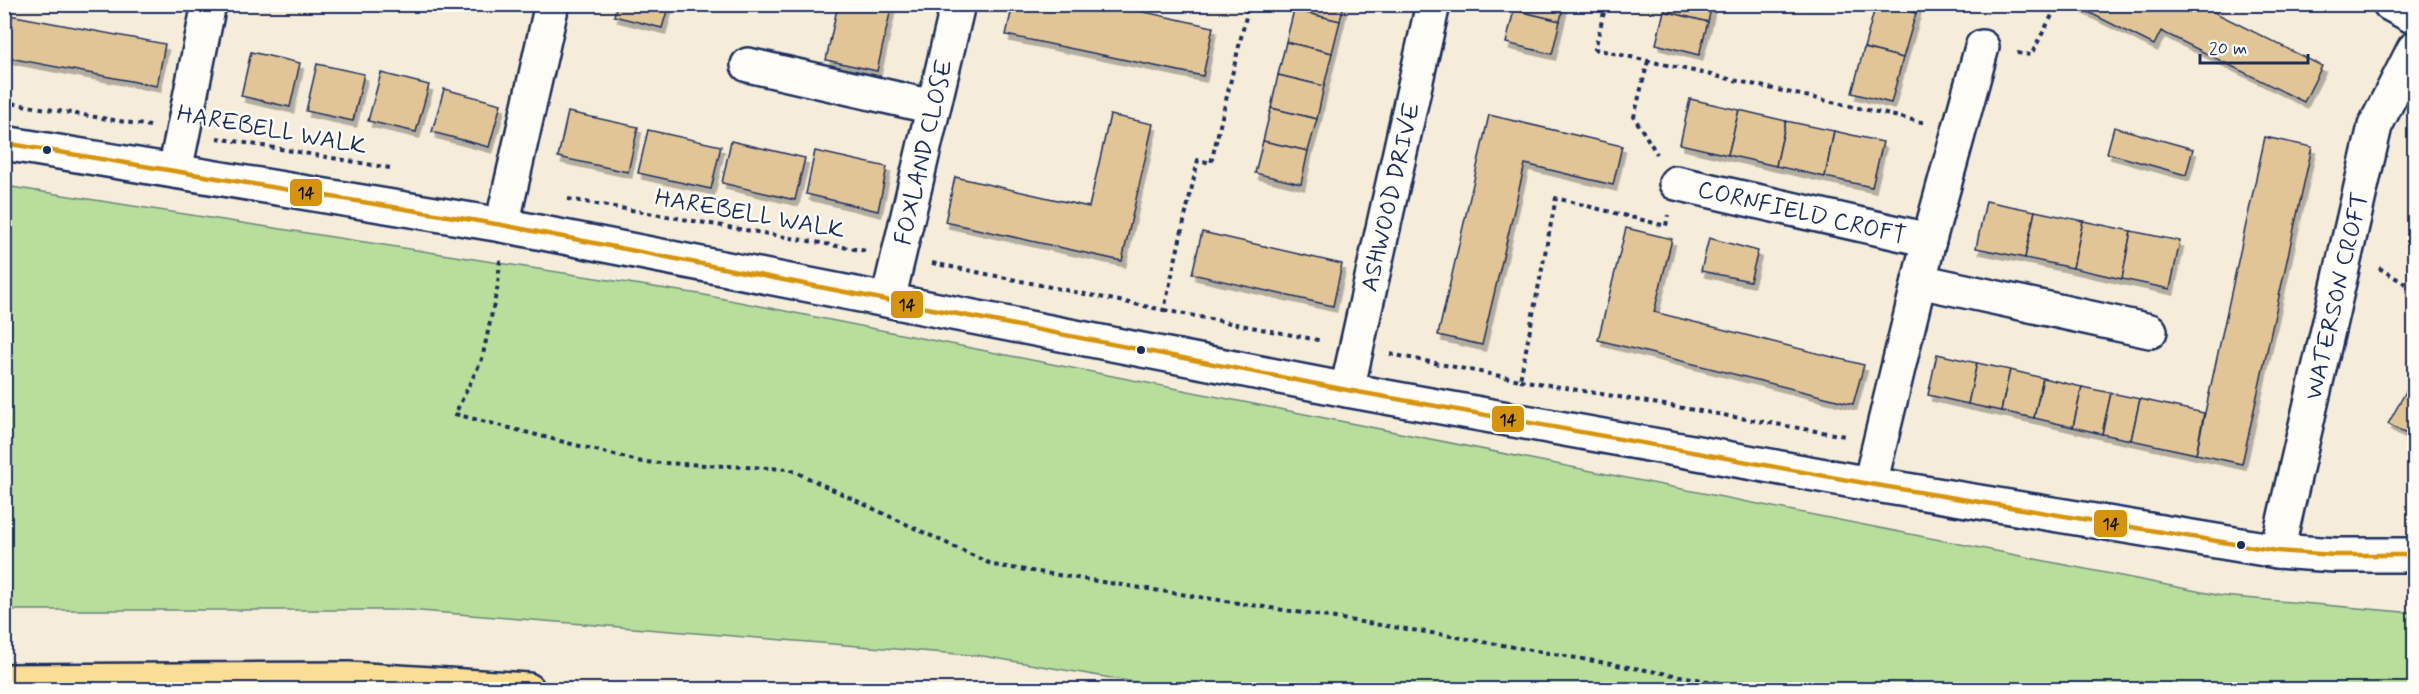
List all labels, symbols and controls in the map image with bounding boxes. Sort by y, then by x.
scale bar [2200,27,2308,65]
text: 20 m [2209,37,2247,61]
street label: FOXLAND CLOSE [888,57,961,248]
street label: HAREBELL WALK [174,99,369,162]
street label: ASHWOOD DRIVE [1355,100,1428,295]
unlabelled marker [41,144,53,156]
street label: CORNFIELD CROFT [1694,174,1909,253]
line badge: 14 [289,178,323,207]
text: 14 [298,183,315,204]
street label: HAREBELL WALK [652,183,847,246]
street label: WATERSON CROFT [2298,189,2376,403]
line badge: 14 [890,290,924,319]
text: 14 [899,295,916,316]
unlabelled marker [1135,344,1147,356]
line badge: 14 [1491,405,1525,433]
text: 14 [1500,410,1517,431]
line badge: 14 [2093,509,2128,538]
text: 14 [2103,514,2120,535]
unlabelled marker [2235,539,2247,551]

